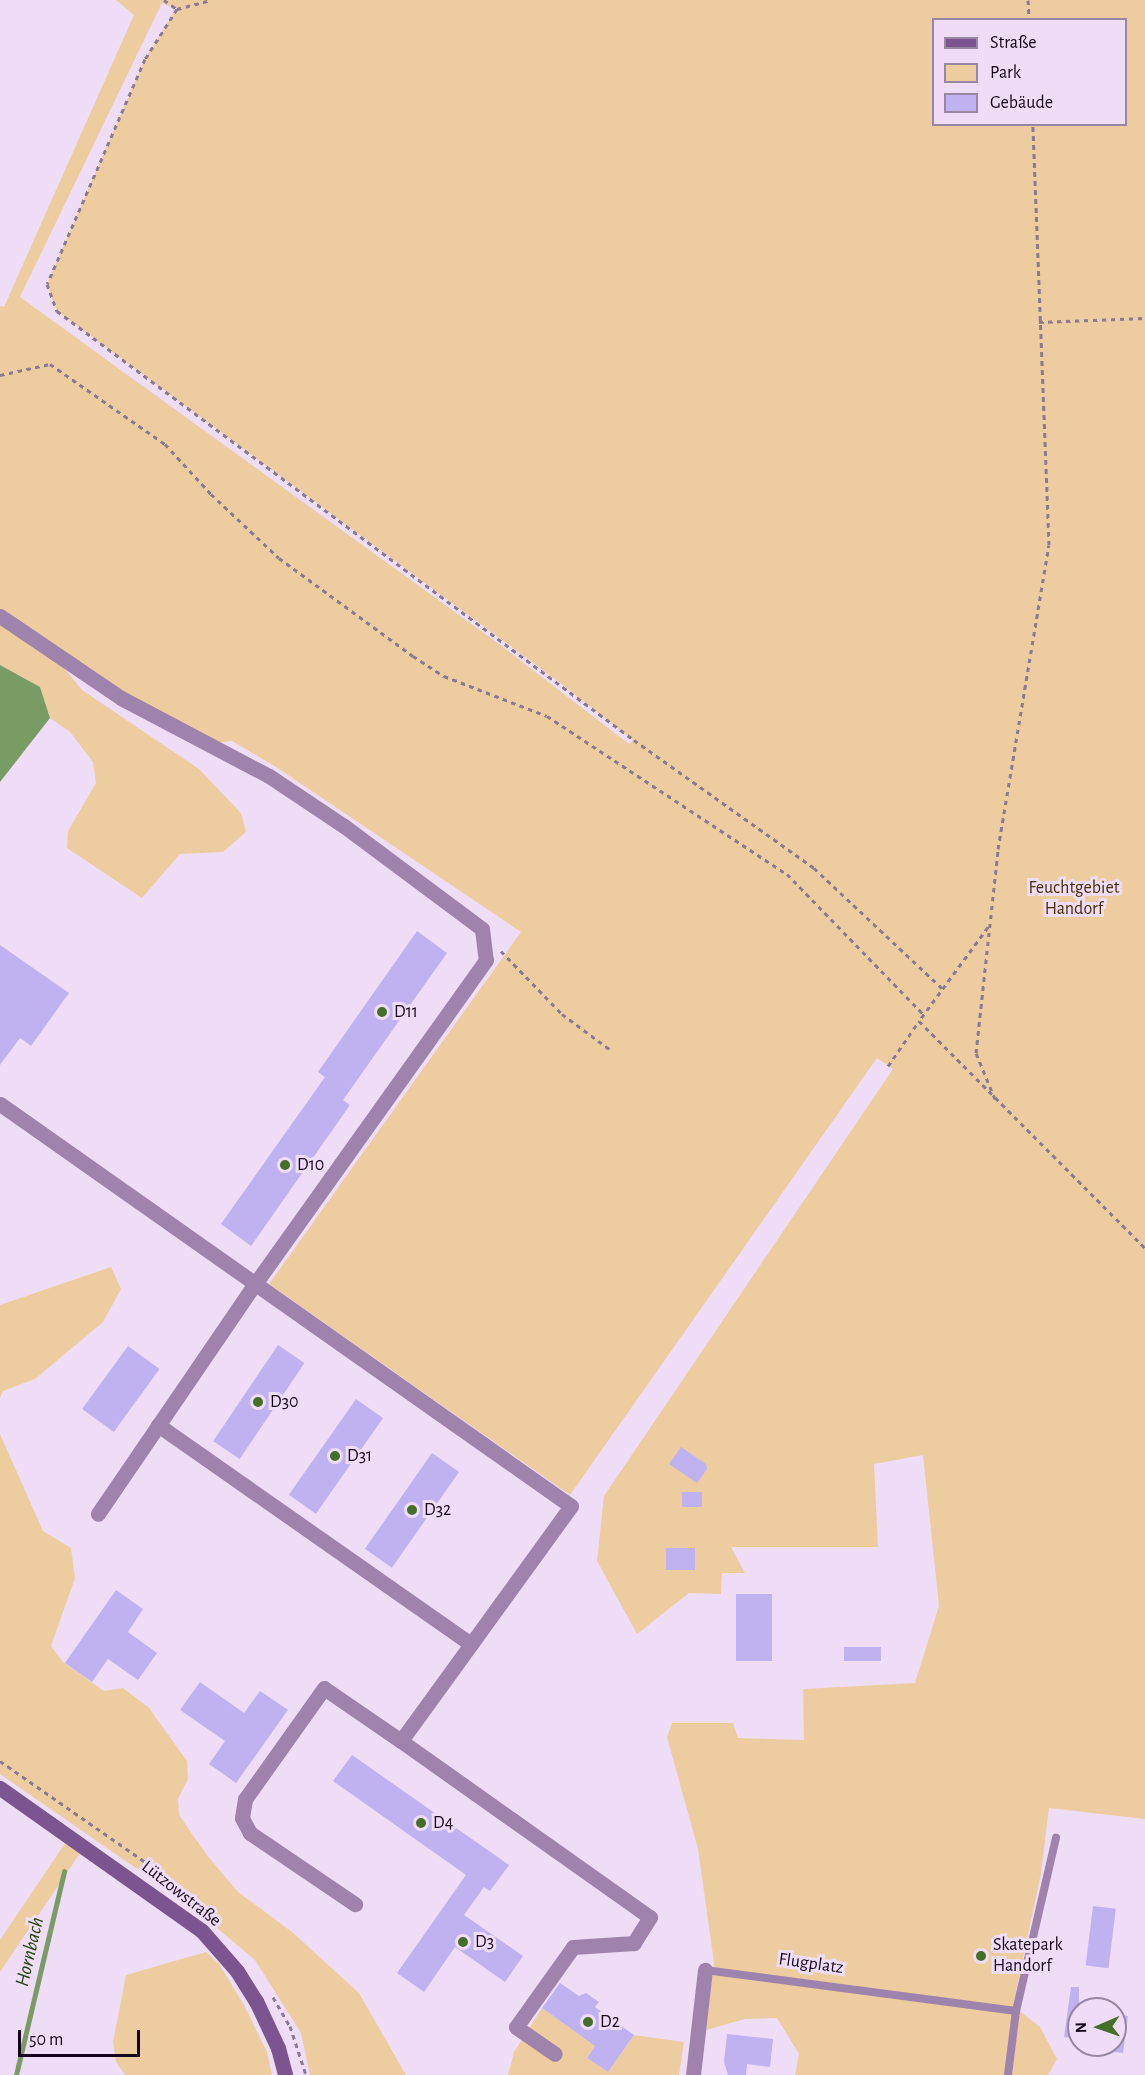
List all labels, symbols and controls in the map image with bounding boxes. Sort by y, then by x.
legend [932,18,1127,126]
text: Straße [990,34,1036,52]
text: Park [990,64,1021,82]
text: Gebäude [990,94,1053,112]
park label: Feuchtgebiet Handorf [1028,878,1120,920]
place label: D11 [394,1001,418,1023]
marker: D11 [375,1005,389,1019]
place label: D10 [297,1154,324,1176]
marker: D10 [278,1158,292,1172]
place label: D30 [270,1391,299,1413]
marker: D30 [251,1395,265,1409]
place label: D31 [347,1445,372,1467]
marker: D31 [328,1449,342,1463]
place label: D32 [424,1499,451,1521]
marker: D32 [405,1503,419,1517]
place label: D4 [433,1812,453,1834]
marker: D4 [414,1816,428,1830]
street label: Lützowstraße [137,1856,225,1932]
water label: Hornbach [10,1915,50,1989]
place label: D3 [475,1931,494,1953]
marker: D3 [456,1935,470,1949]
place label: Skatepark Handorf [993,1935,1063,1978]
street label: Flugplatz [777,1949,845,1979]
marker: Skatepark Handorf [974,1949,988,1963]
north arrow [1067,1997,1127,2057]
place label: D2 [600,2011,620,2033]
marker: D2 [581,2015,595,2029]
scale bar [21,2018,142,2056]
text: N [1073,2022,1089,2033]
text: 50 m [29,2031,63,2049]

